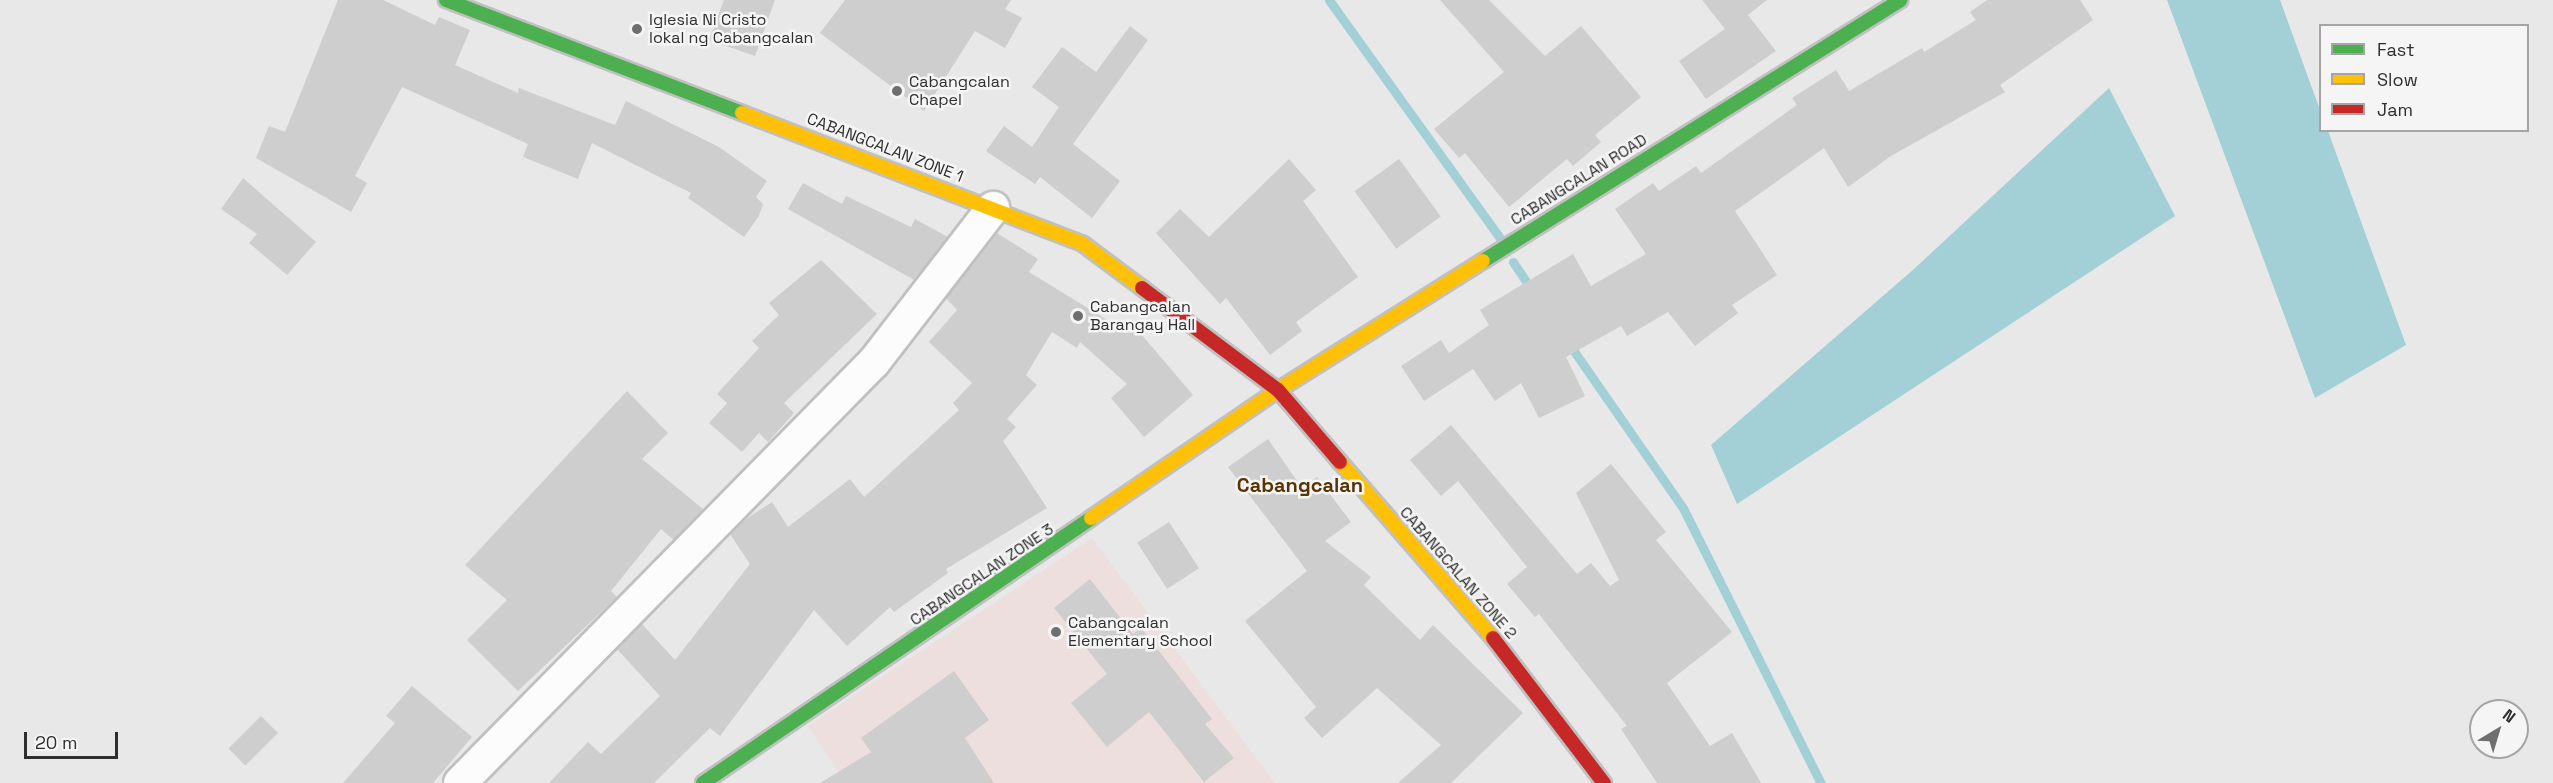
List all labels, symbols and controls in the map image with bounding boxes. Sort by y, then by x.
place label: Iglesia Ni Cristo lokal ng Cabangcalan [649,10,813,48]
marker: Iglesia Ni Cristo lokal ng Cabangcalan [630,22,644,36]
legend [2319,24,2529,132]
text: Fast [2377,38,2414,61]
text: Slow [2377,68,2418,91]
place label: Cabangcalan Chapel [909,72,1010,110]
marker: Cabangcalan Chapel [890,84,904,98]
text: Jam [2377,98,2413,121]
street label: CABANGCALAN ZONE 1 [804,109,966,187]
street label: CABANGCALAN ROAD [1507,130,1651,230]
place label: Cabangcalan Barangay Hall [1090,297,1195,335]
marker: Cabangcalan Barangay Hall [1071,309,1085,323]
district label: Cabangcalan [1237,473,1363,497]
street label: CABANGCALAN ZONE 2 [1395,503,1521,643]
street label: CABANGCALAN ZONE 3 [907,520,1057,630]
place label: Cabangcalan Elementary School [1068,613,1213,651]
marker: Cabangcalan Elementary School [1049,625,1063,639]
north arrow [2469,699,2529,759]
text: N [2498,704,2520,728]
scale bar [27,720,122,758]
text: 20 m [35,731,78,754]

